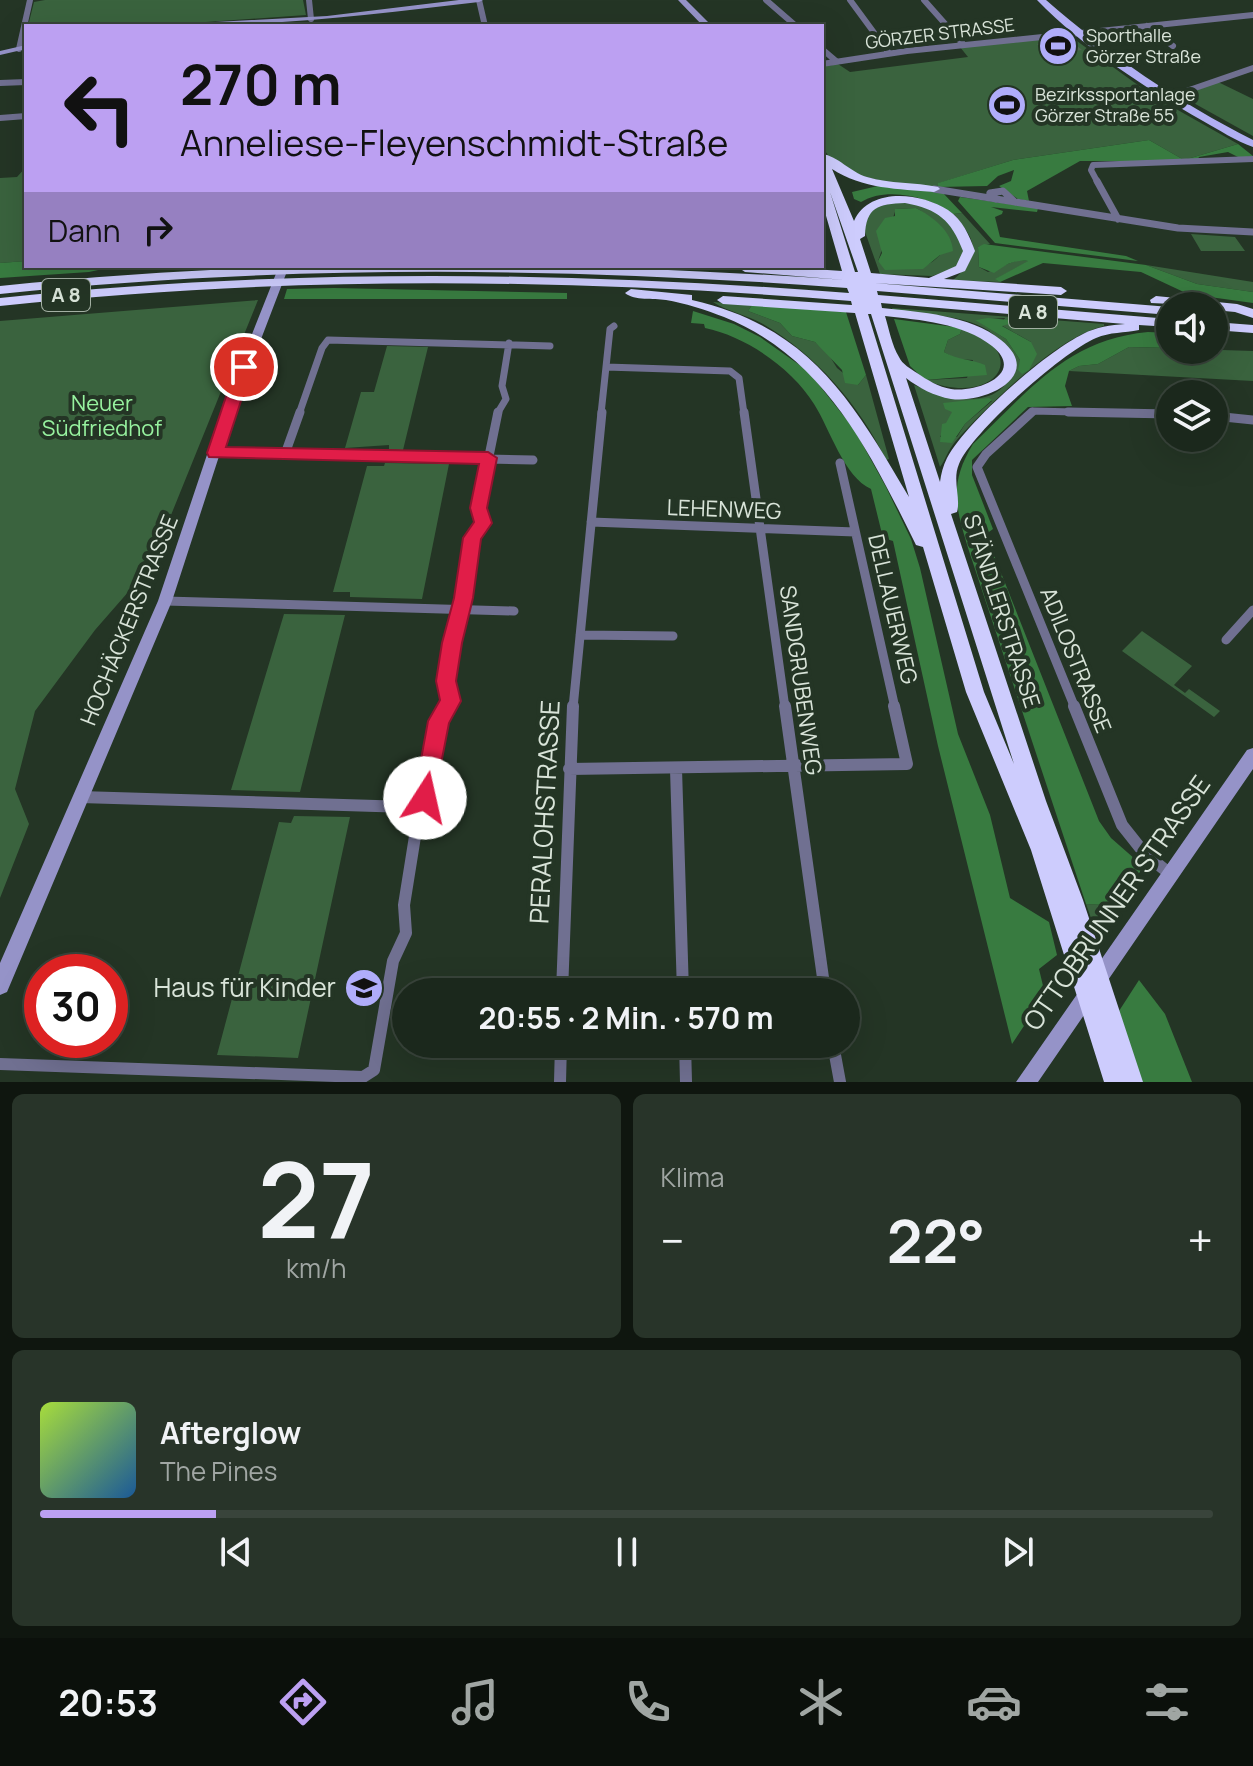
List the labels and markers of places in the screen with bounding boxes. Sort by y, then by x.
place label: Sporthalle Görzer Straße [1086,23,1201,68]
sports icon: Sporthalle Görzer Straße [1037,25,1079,67]
place label: Bezirkssportanlage Görzer Straße 55 [1035,82,1196,127]
sports icon: Bezirkssportanlage Görzer Straße 55 [986,84,1028,126]
pin [210,333,278,401]
school or university icon: Haus für Kinder [343,967,385,1009]
place label: Haus für Kinder [153,969,336,1005]

